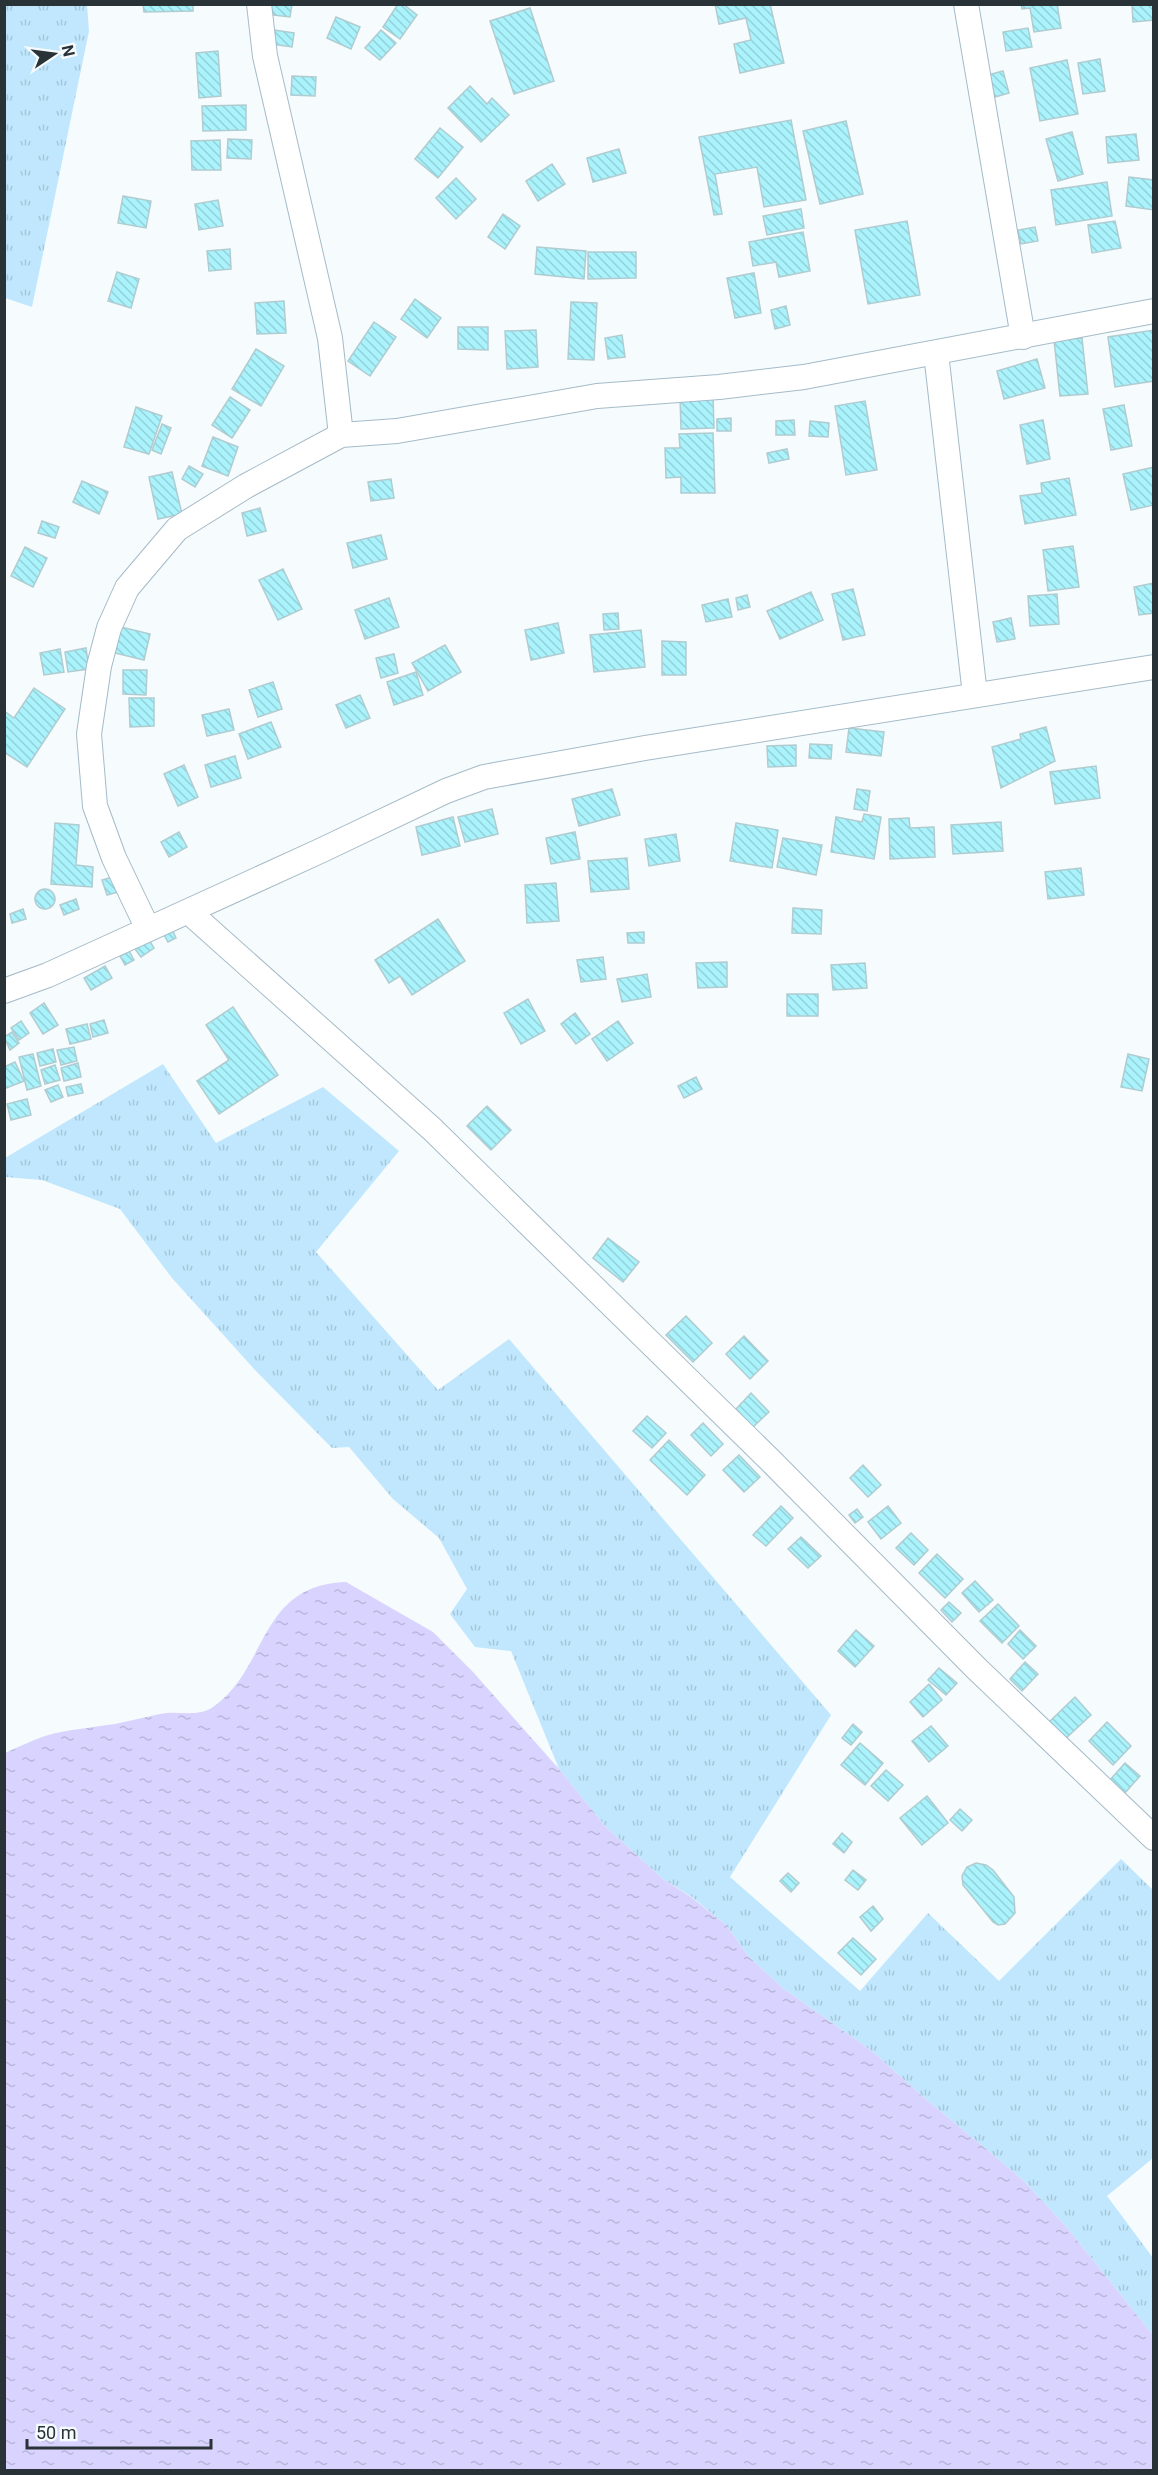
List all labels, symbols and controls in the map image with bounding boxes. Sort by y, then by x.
north arrow [24,24,84,84]
text: N [58,43,79,58]
scale bar [27,2412,212,2450]
text: 50 m [36,2422,76,2443]

